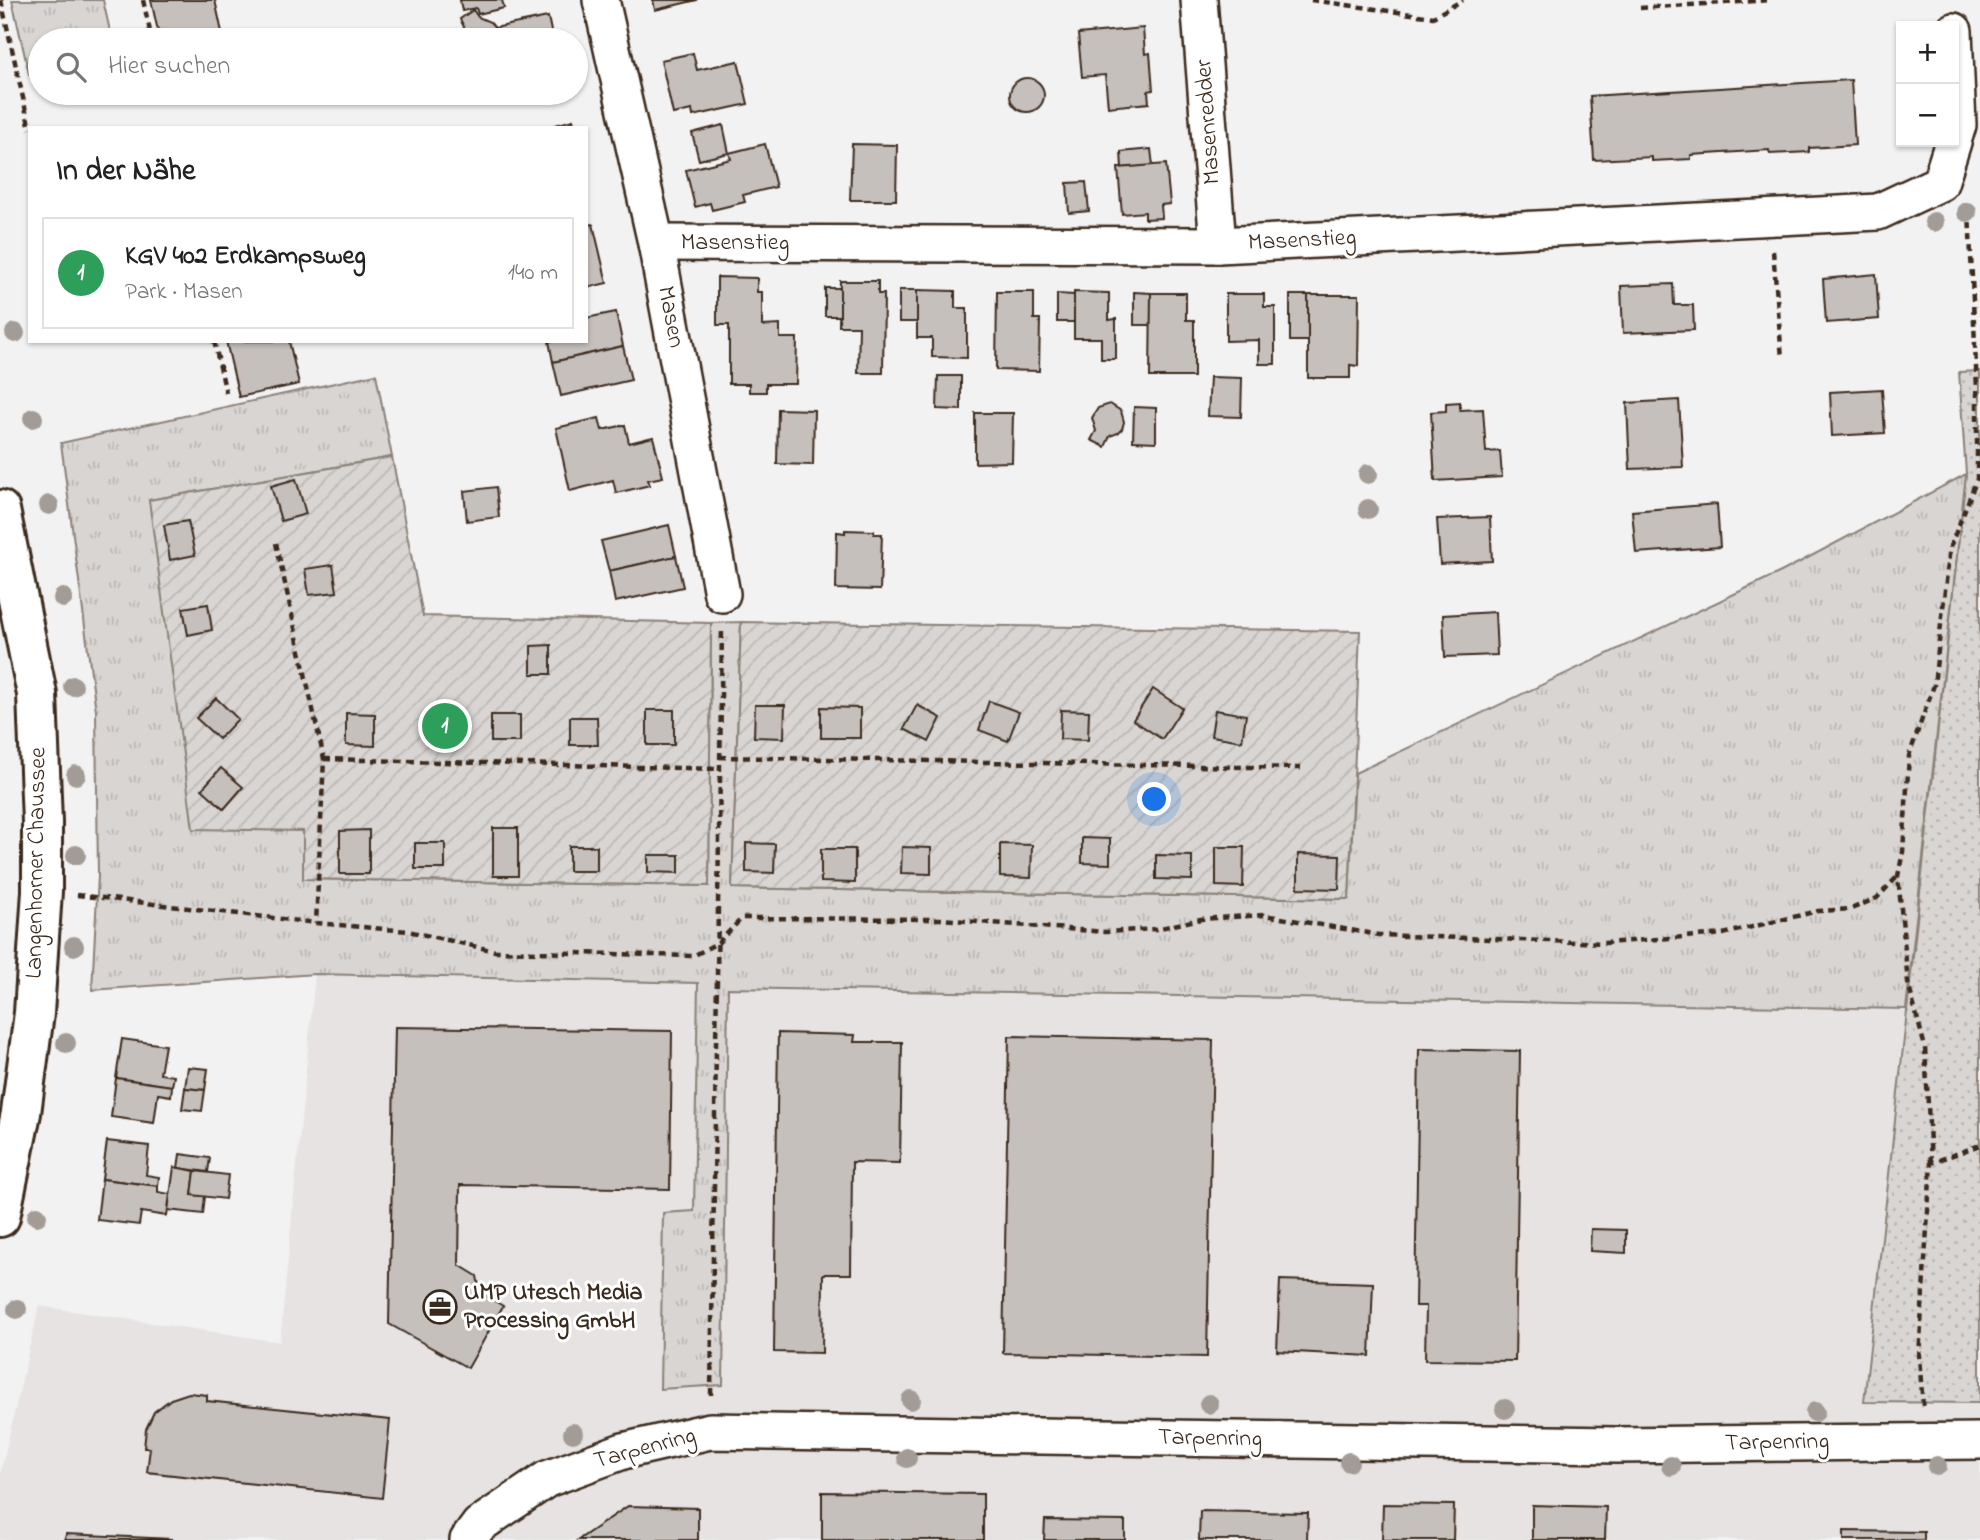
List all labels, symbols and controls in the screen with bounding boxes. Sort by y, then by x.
map controls [1896,21,1959,147]
button: + [1896,21,1959,84]
search box [28,28,588,105]
icon: search [52,48,90,86]
text: Hier suchen [108,48,230,86]
street label: Masenredder [1187,58,1231,186]
button: − [1896,84,1959,147]
text: In der Nähe [56,150,196,194]
street label: Masenstieg [1247,221,1357,261]
street label: Masenstieg [681,226,789,261]
text: KGV 402 Erdkampsweg [125,238,366,276]
text: 1 [77,257,85,290]
text: 140 m [508,257,558,290]
text: Park · Masen [125,276,243,309]
street label: Masen [647,283,693,351]
pin: 1 [422,700,468,752]
street label: Langenhorner Chaussee [17,747,57,979]
your location [1137,782,1171,816]
place label: UMP Utesch Media Processing GmbH [464,1276,643,1340]
office icon: UMP Utesch Media Processing GmbH [421,1288,459,1326]
street label: Tarpenring [590,1419,700,1479]
street label: Tarpenring [1158,1421,1262,1457]
street label: Tarpenring [1725,1425,1829,1461]

